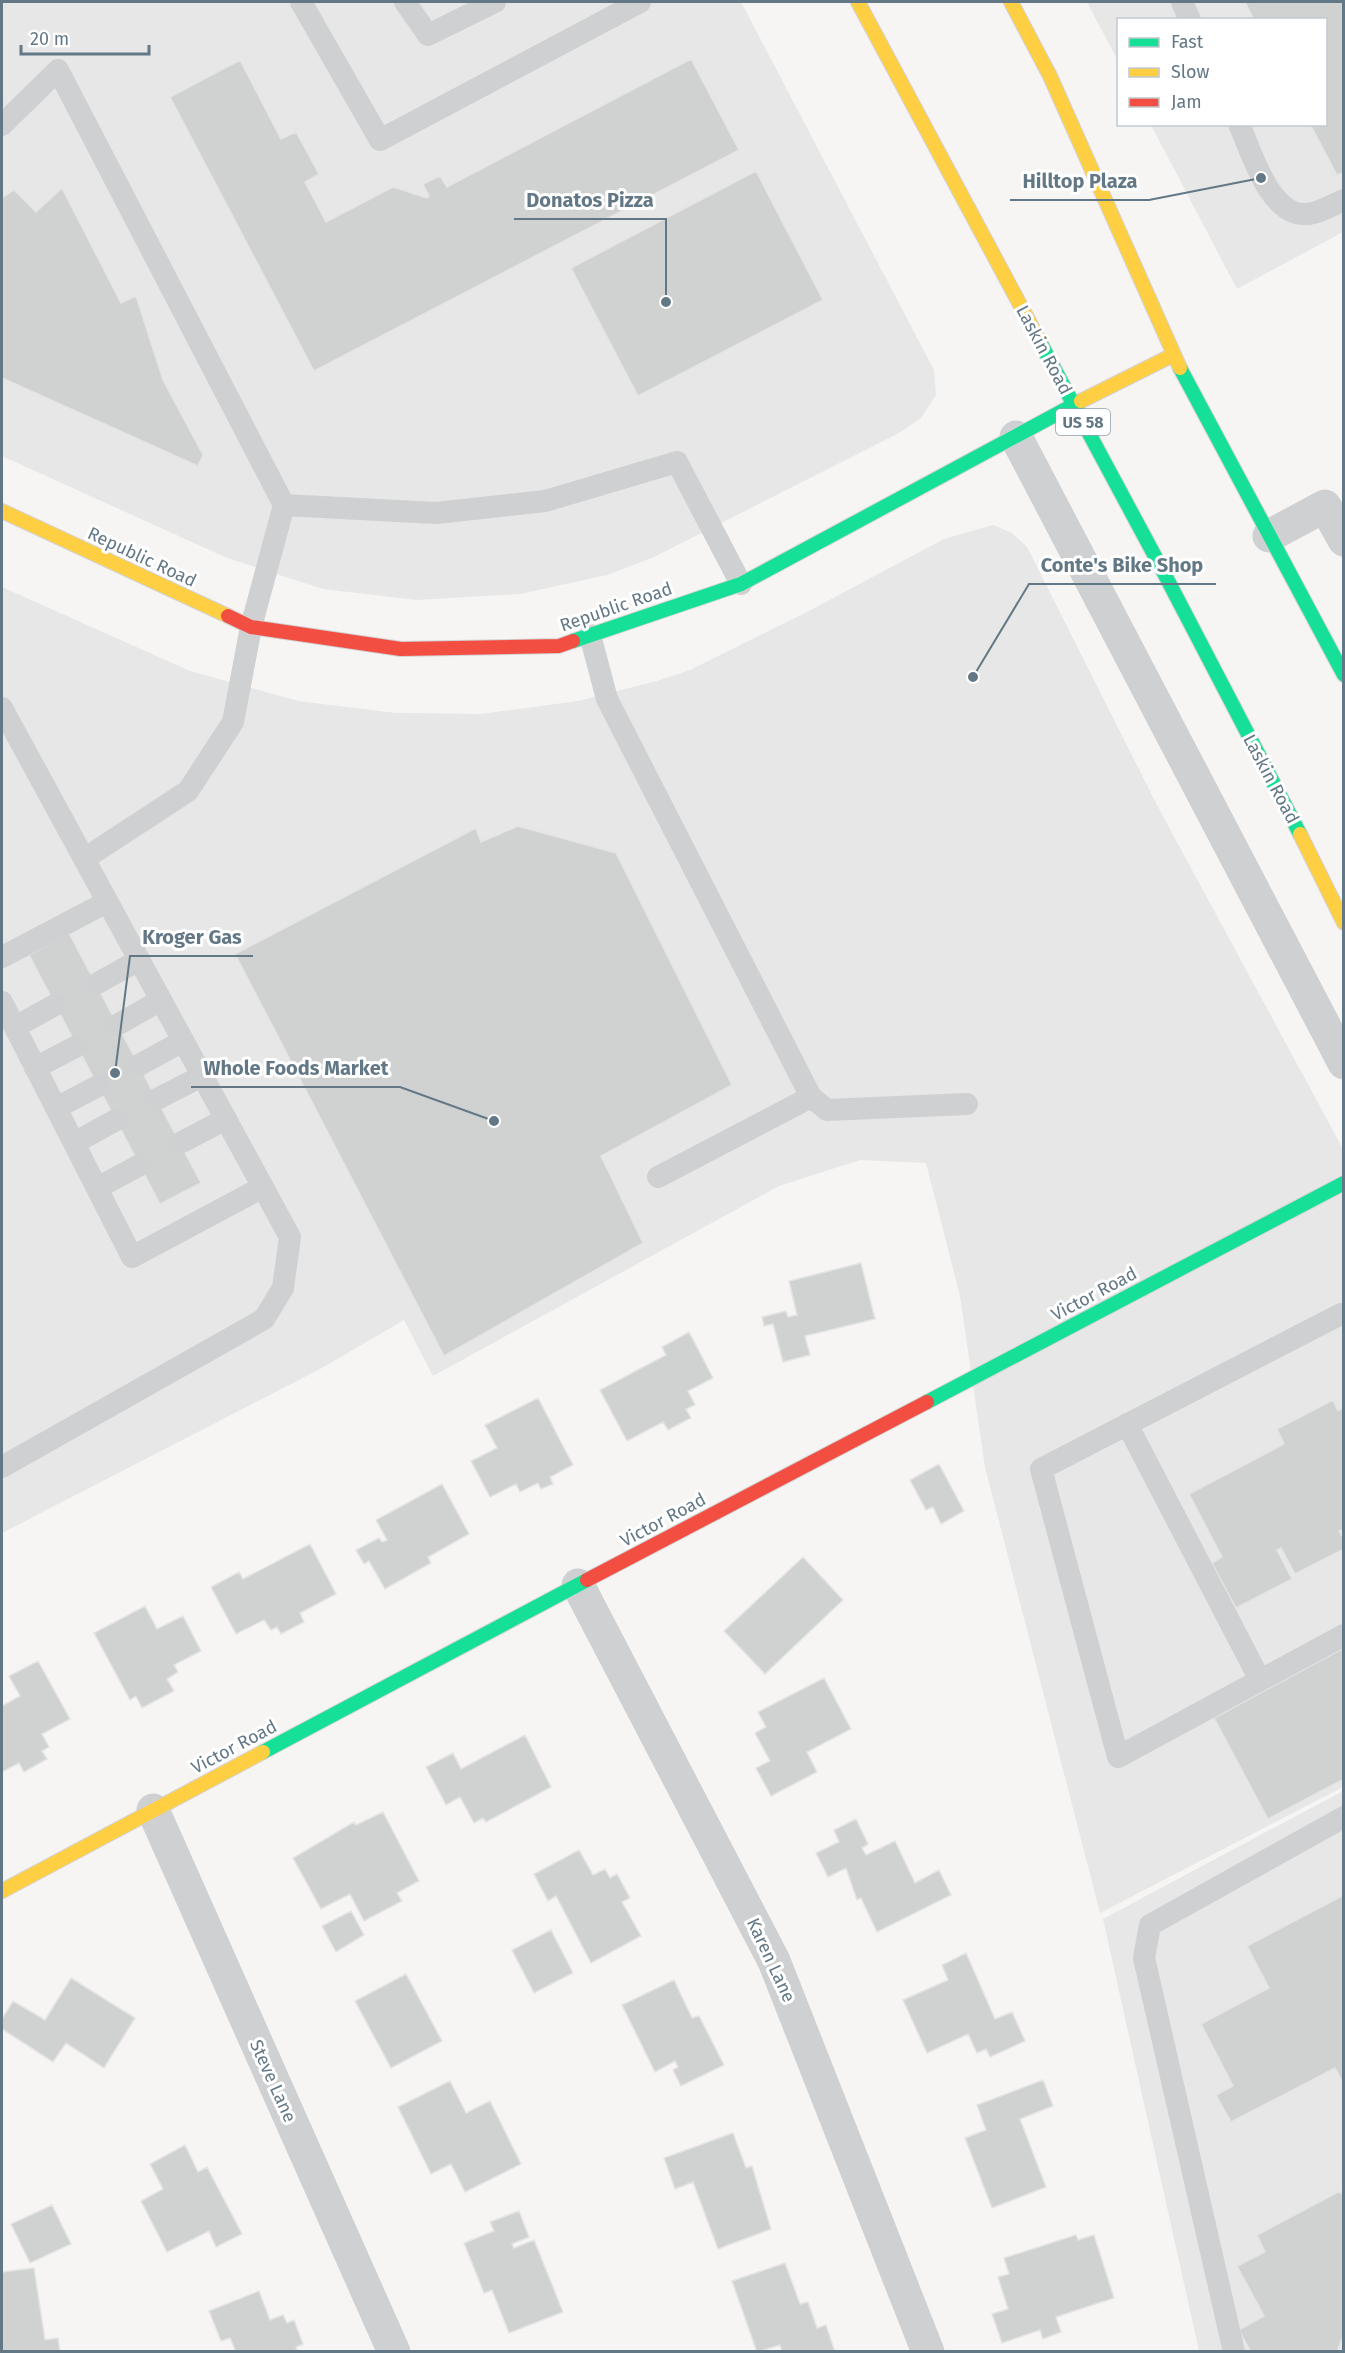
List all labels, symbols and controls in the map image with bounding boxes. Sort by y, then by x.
scale bar [21,18,148,56]
legend [1117,18,1327,126]
text: 20 m [30,28,69,50]
text: Fast [1171,31,1204,53]
text: Slow [1171,61,1210,83]
text: Jam [1171,91,1202,113]
callout: Hilltop Plaza [1010,162,1149,200]
text: Hilltop Plaza [1023,169,1138,193]
callout: Donatos Pizza [514,181,666,219]
text: Donatos Pizza [526,188,654,212]
street label: Laskin Road [1011,302,1077,398]
road number: US 58 [1056,409,1110,435]
street label: Republic Road [84,522,200,592]
callout: Conte's Bike Shop [1029,546,1216,584]
text: Conte's Bike Shop [1041,553,1203,577]
street label: Republic Road [557,577,675,637]
street label: Laskin Road [1238,731,1304,827]
callout: Kroger Gas [130,918,253,956]
text: Kroger Gas [142,925,242,949]
callout: Whole Foods Market [191,1049,400,1087]
text: Whole Foods Market [204,1056,389,1080]
street label: Victor Road [1047,1262,1141,1326]
street label: Victor Road [616,1488,710,1552]
street label: Victor Road [187,1715,281,1779]
street label: Karen Lane [742,1914,800,2006]
street label: Steve Lane [245,2036,301,2126]

